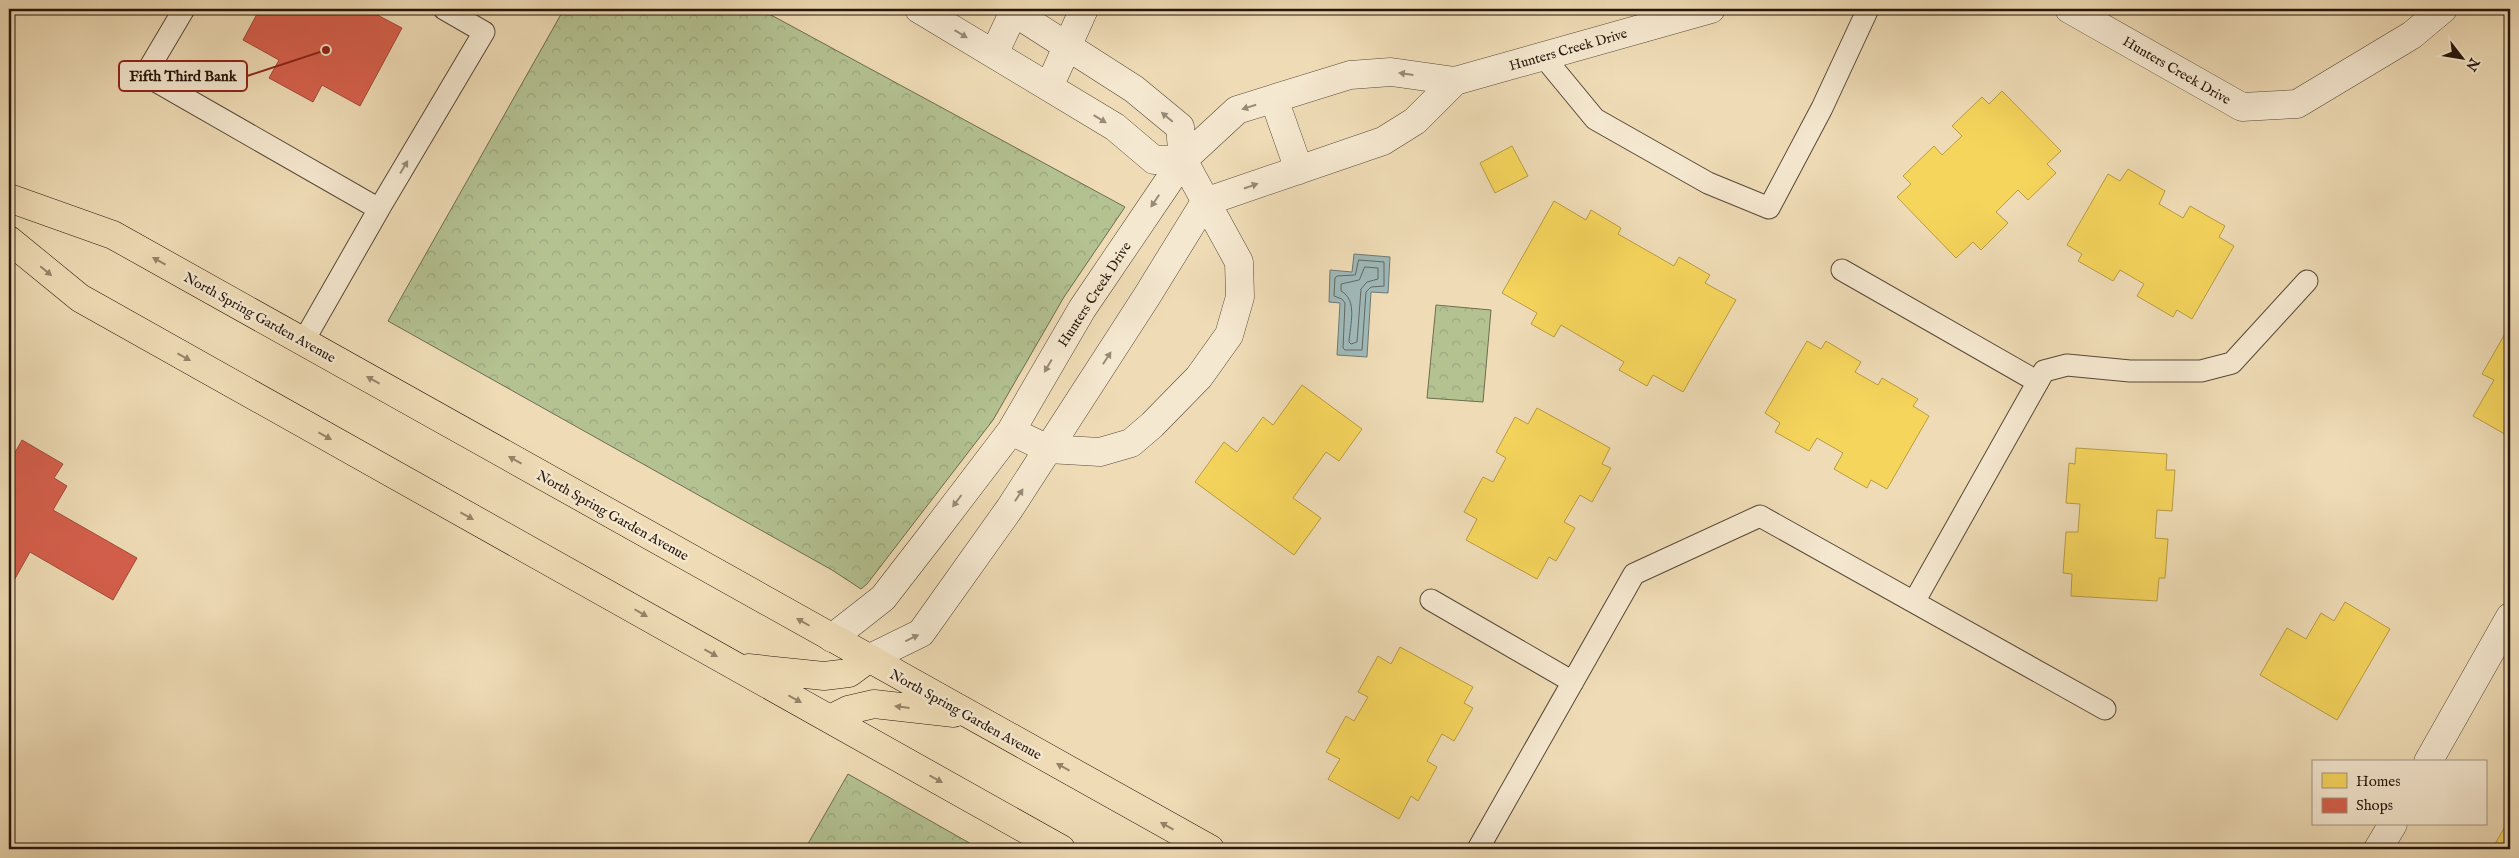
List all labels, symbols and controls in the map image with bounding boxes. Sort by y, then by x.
street label: Hunters Creek Drive [1507,24,1630,75]
one-way arrow [955,29,968,39]
north arrow [2436,32,2486,82]
street label: Hunters Creek Drive [2119,33,2234,109]
text: N [2461,53,2484,74]
callout: Fifth Third Bank [119,61,247,91]
text: Fifth Third Bank [129,67,238,86]
one-way arrow [1398,70,1414,78]
one-way arrow [1241,103,1256,111]
one-way arrow [1161,112,1174,123]
one-way arrow [1093,114,1107,123]
one-way arrow [400,161,409,174]
one-way arrow [1244,182,1259,190]
one-way arrow [1150,194,1160,207]
street label: Hunters Creek Drive [1054,238,1136,351]
one-way arrow [152,257,167,265]
one-way arrow [40,265,53,276]
street label: North Spring Garden Avenue [180,269,339,367]
one-way arrow [1102,351,1112,365]
one-way arrow [177,352,190,361]
one-way arrow [1044,360,1053,373]
one-way arrow [367,376,380,385]
one-way arrow [318,432,333,440]
one-way arrow [509,455,522,464]
street label: North Spring Garden Avenue [533,467,692,565]
one-way arrow [1014,488,1024,501]
one-way arrow [952,494,963,507]
one-way arrow [460,511,474,520]
one-way arrow [634,608,648,617]
one-way arrow [797,617,810,626]
one-way arrow [905,634,919,642]
one-way arrow [704,648,718,657]
street label: North Spring Garden Avenue [886,666,1045,764]
one-way arrow [788,695,801,704]
one-way arrow [894,703,910,711]
legend [2312,760,2486,826]
one-way arrow [1056,763,1069,772]
text: Homes [2356,772,2400,791]
one-way arrow [929,775,944,783]
text: Shops [2356,796,2393,815]
one-way arrow [1160,821,1174,830]

